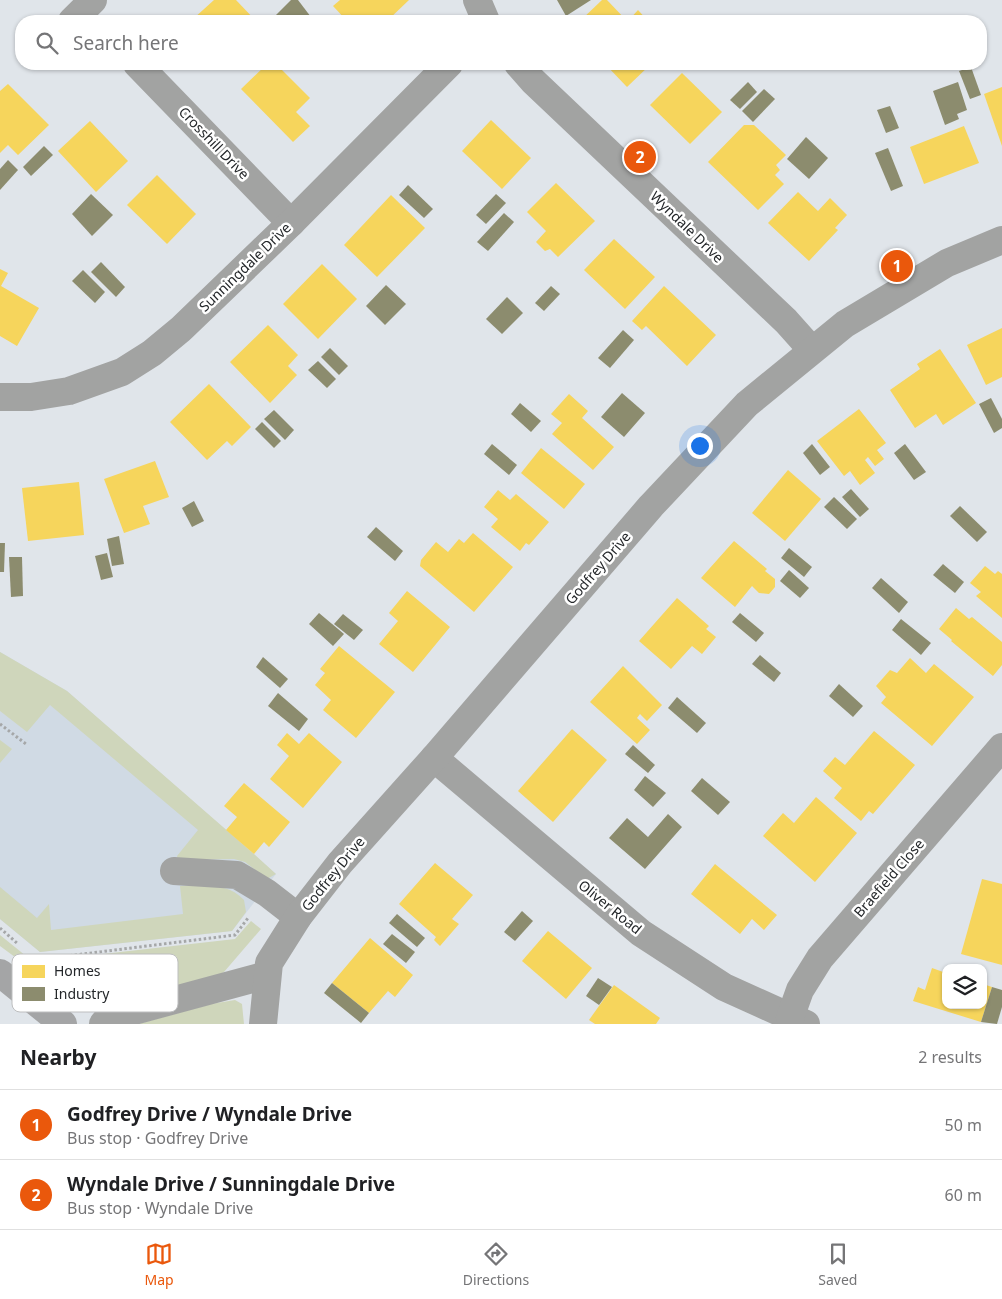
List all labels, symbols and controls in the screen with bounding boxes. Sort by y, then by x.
search box [15,15,987,70]
icon: search [33,29,61,57]
text: Search here [73,30,179,56]
street label: Crosshill Drive [175,102,254,183]
pin: 2 [624,138,656,176]
street label: Wyndale Drive [647,187,728,267]
street label: Sunningdale Drive [195,218,295,315]
pin: 1 [881,247,913,285]
your location [687,433,713,459]
street label: Godfrey Drive [561,527,635,608]
street label: Godfrey Drive [297,832,369,915]
street label: Braefield Close [849,834,928,921]
street label: Oliver Road [575,875,646,938]
legend [12,954,178,1012]
text: Homes [54,961,101,980]
map controls [942,964,987,1009]
button: layers [942,964,987,1009]
text: Industry [54,984,110,1003]
text: Nearby [20,1043,96,1071]
text: 2 results [918,1046,982,1068]
text: Godfrey Drive / Wyndale Drive [67,1101,352,1127]
text: 1 [31,1114,41,1136]
text: 50 m [945,1114,982,1136]
text: Bus stop · Godfrey Drive [67,1127,248,1149]
text: Wyndale Drive / Sunningdale Drive [67,1171,395,1197]
text: 2 [31,1184,41,1206]
text: 60 m [945,1184,982,1206]
text: Bus stop · Wyndale Drive [67,1197,253,1219]
tab: Map [145,1240,174,1289]
tab: Directions [463,1240,529,1289]
tab: Saved [818,1240,857,1289]

